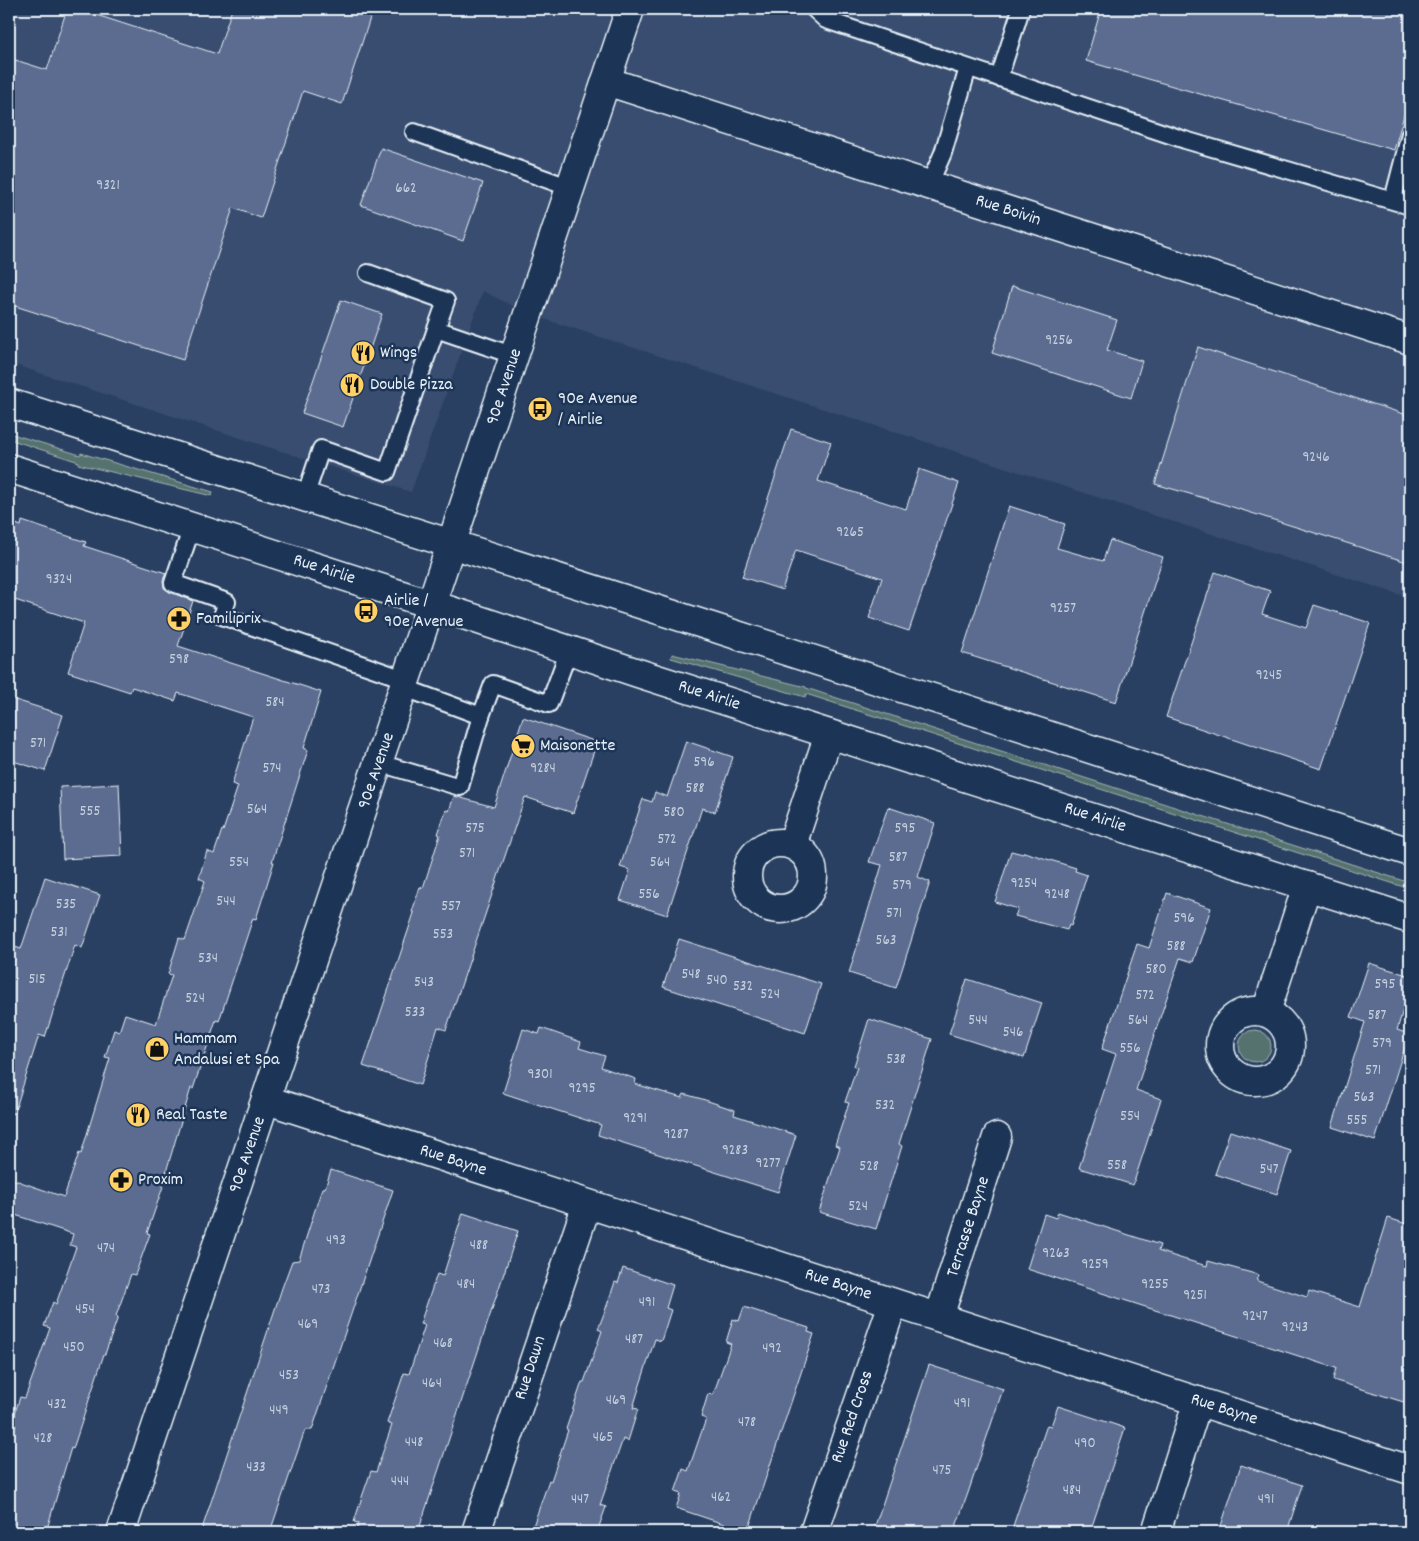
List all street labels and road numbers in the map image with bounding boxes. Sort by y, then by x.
street label: Rue Boivin [972,189,1044,233]
street label: 90e Avenue [481,345,529,429]
street label: Rue Airlie [290,548,358,592]
street label: Rue Airlie [675,674,743,718]
street label: 90e Avenue [352,729,402,813]
street label: Rue Airlie [1061,796,1129,840]
street label: 90e Avenue [223,1113,273,1197]
street label: Rue Bayne [416,1138,490,1184]
street label: Terrasse Bayne [941,1173,997,1281]
street label: Rue Bayne [801,1262,875,1308]
street label: Rue Dawn [509,1333,553,1403]
street label: Rue Red Cross [825,1367,881,1467]
street label: Rue Bayne [1187,1387,1261,1433]

